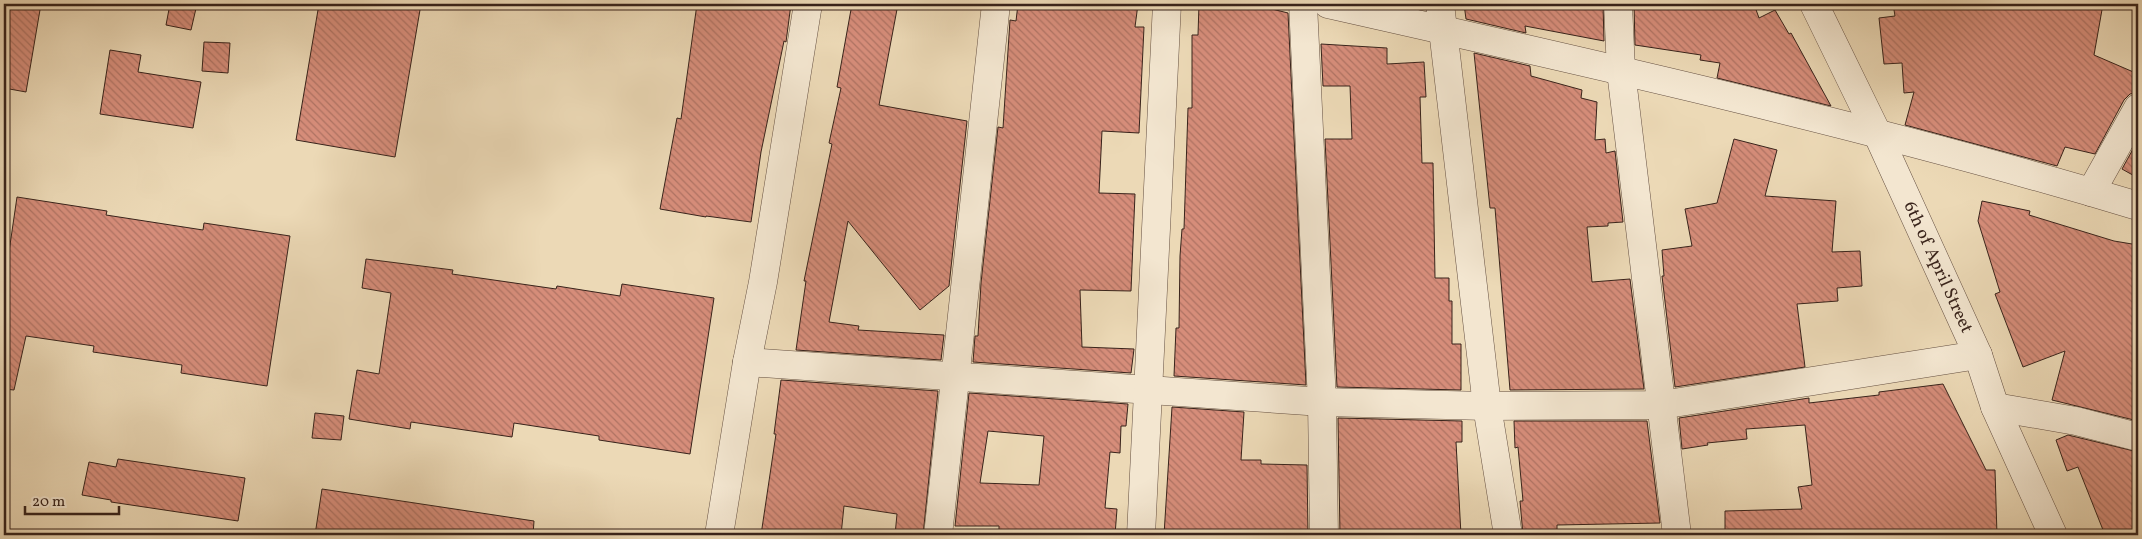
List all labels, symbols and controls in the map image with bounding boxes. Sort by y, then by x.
street label: 6th of April Street [1897,197,1979,337]
scale bar [25,484,119,516]
text: 20 m [32,492,65,513]

